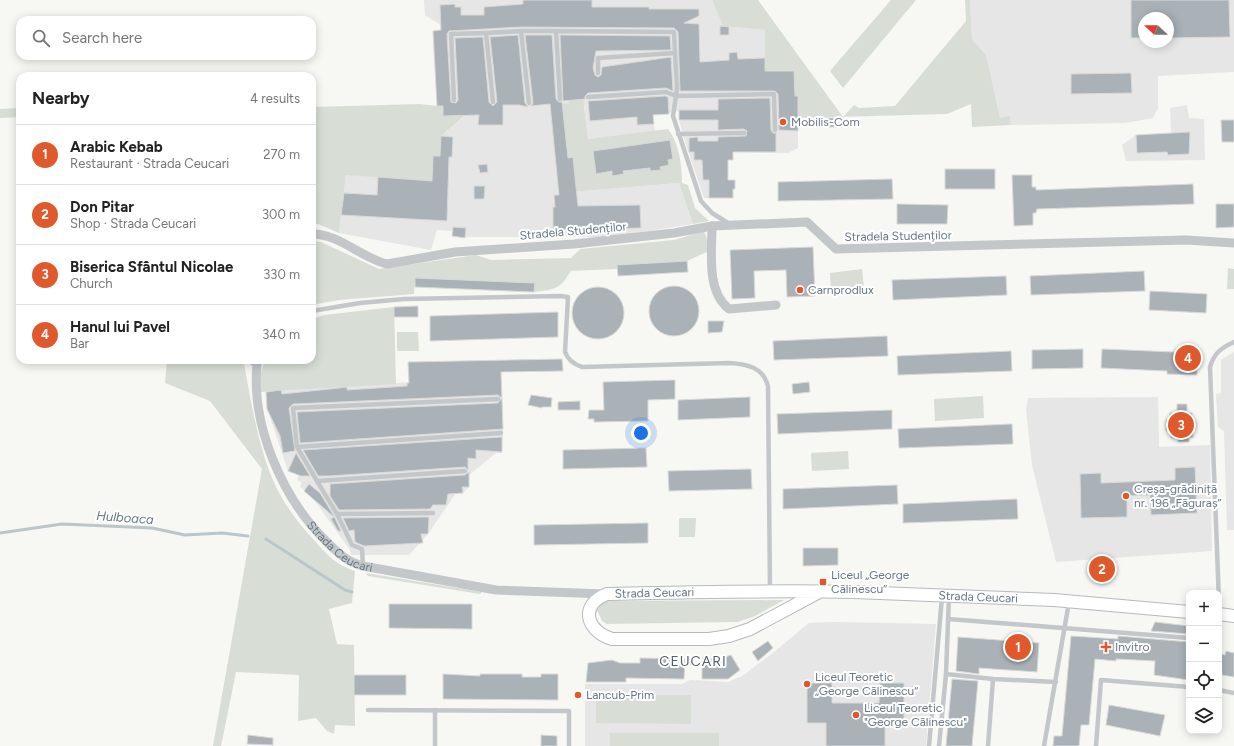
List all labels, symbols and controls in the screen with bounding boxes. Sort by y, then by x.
north arrow [1138,12,1174,48]
search box [16,16,316,60]
icon: search [30,27,52,49]
text: Search here [62,29,142,47]
text: Nearby [32,88,90,108]
text: 4 results [250,91,300,106]
place label: Mobilis-Com [791,115,860,129]
marker: Mobilis-Com [778,117,788,127]
text: Arabic Kebab [70,138,163,156]
text: 1 [42,147,48,162]
text: 270 m [263,147,300,162]
text: Restaurant · Strada Ceucari [70,156,229,171]
text: Don Pitar [70,198,134,216]
text: 2 [41,207,49,222]
text: 300 m [262,207,300,222]
text: Shop · Strada Ceucari [70,216,196,231]
street label: Stradela Studenților [519,219,627,243]
street label: Stradela Studenților [844,228,952,244]
text: Biserica Sfântul Nicolae [70,258,233,276]
text: 3 [41,267,49,282]
text: 330 m [263,267,300,282]
text: Church [70,276,113,291]
place label: Carnprodlux [808,283,874,297]
marker: Carnprodlux [795,285,805,295]
text: Hanul lui Pavel [70,318,170,336]
text: 4 [41,327,49,342]
text: 340 m [262,327,300,342]
text: Bar [70,336,89,351]
pin: 4 [1175,343,1201,373]
pin: 3 [1168,410,1194,440]
your location [631,423,651,443]
place label: Creșa-grădiniță nr. 196 „Făguraș” [1134,482,1222,510]
marker: Creșa-grădiniță nr. 196 „Făguraș” [1121,491,1131,501]
water label: Hulboaca [96,508,154,527]
street label: Strada Ceucari [304,518,374,575]
pin: 2 [1089,554,1115,584]
place label: Liceul „George Călinescu” [831,568,910,596]
marker: Liceul „George Călinescu” [818,577,828,587]
street label: Strada Ceucari [614,585,694,601]
street label: Strada Ceucari [938,588,1018,606]
map controls [1186,590,1222,734]
button: + [1186,590,1222,626]
button: − [1186,626,1222,662]
pin: 1 [1005,632,1031,662]
place label: Invitro [1115,640,1149,654]
marker: Invitro [1100,641,1112,653]
district label: CEUCARI [659,653,727,670]
button: locate [1186,662,1222,698]
place label: Liceul Teoretic „George Călinescu“ [815,670,918,698]
marker: Liceul Teoretic „George Călinescu“ [802,679,812,689]
place label: Lancub-Prim [586,688,654,702]
marker: Lancub-Prim [573,690,583,700]
button: layers [1186,698,1222,734]
place label: Liceul Teoretic "George Călinescu" [864,701,967,729]
marker: Liceul Teoretic "George Călinescu" [851,710,861,720]

